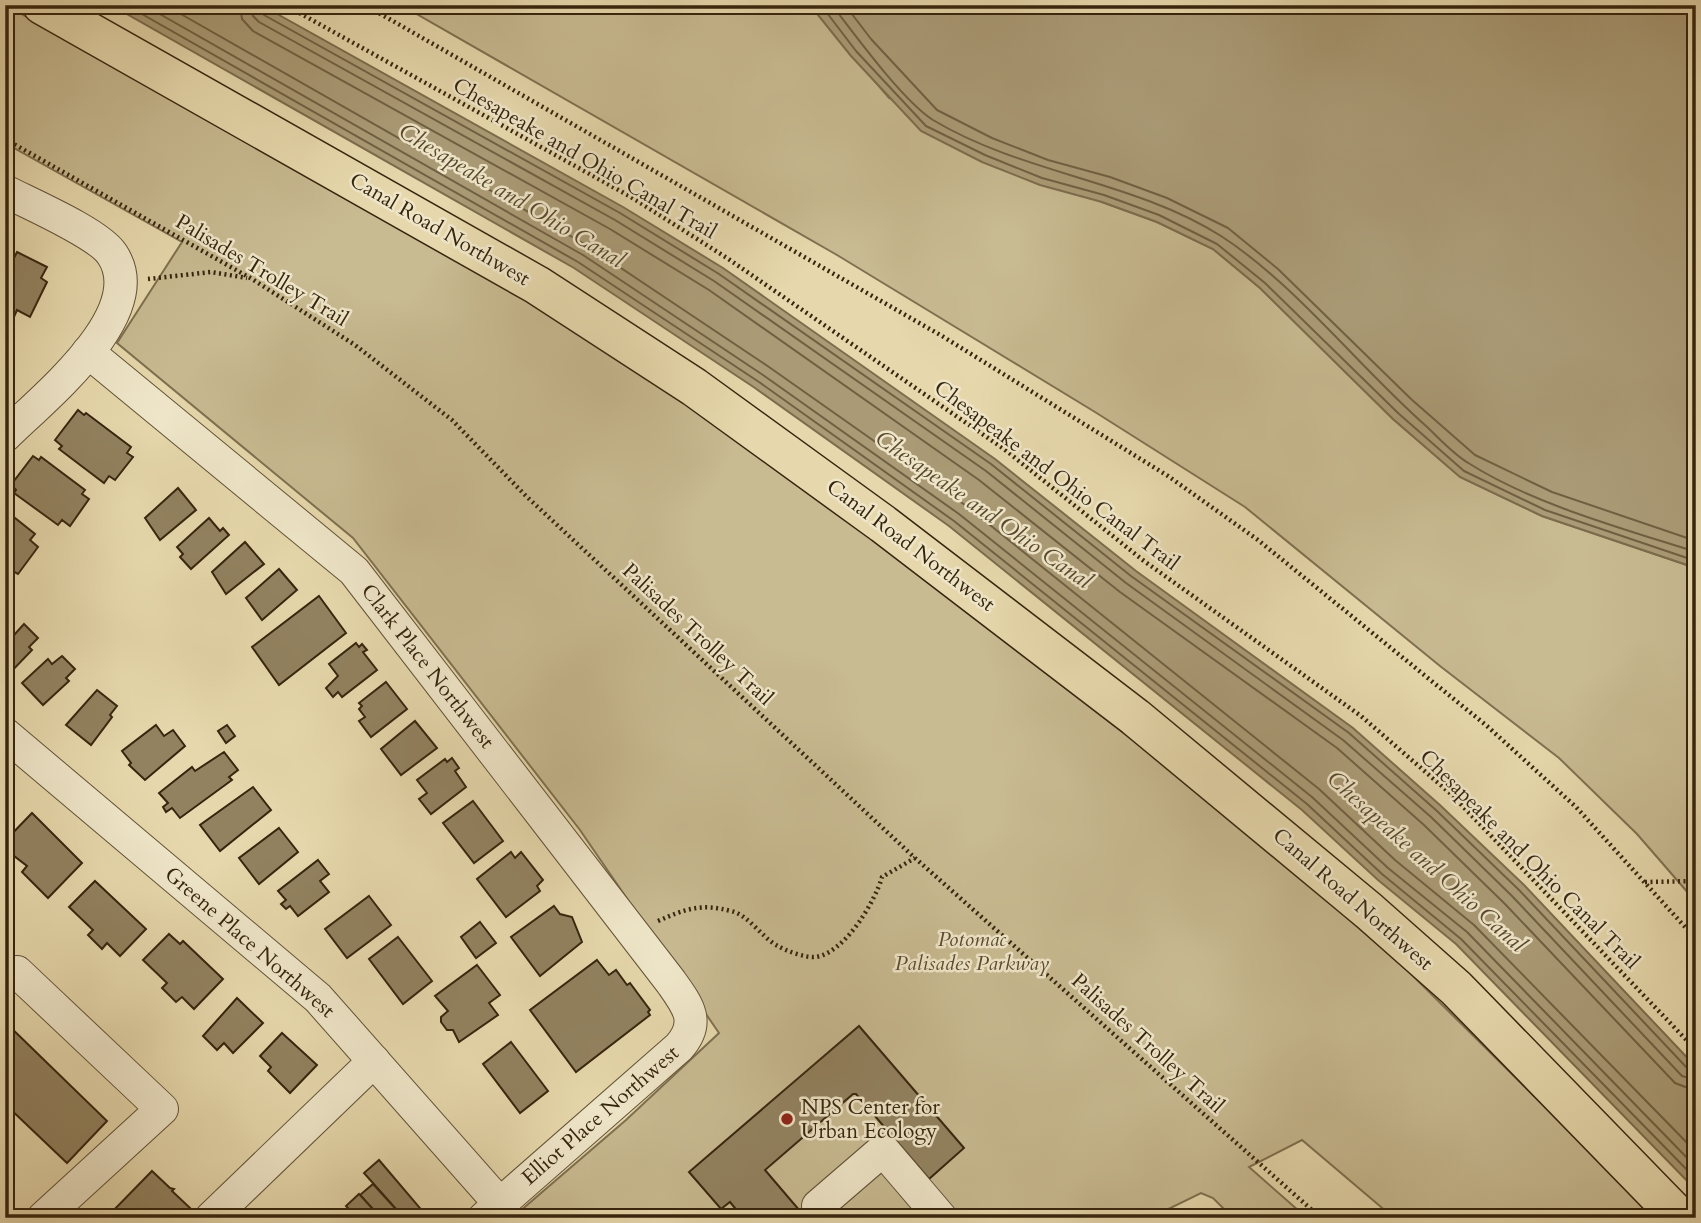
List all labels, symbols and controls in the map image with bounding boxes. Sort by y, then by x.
street label: Chesapeake and Ohio Canal Trail [449,72,721,244]
water label: Chesapeake and Ohio Canal [394,117,630,273]
street label: Canal Road Northwest [344,166,536,293]
street label: Palisades Trolley Trail [170,207,354,334]
street label: Chesapeake and Ohio Canal Trail [929,375,1185,575]
water label: Chesapeake and Ohio Canal [870,424,1098,594]
street label: Canal Road Northwest [820,472,1001,619]
street label: Palisades Trolley Trail [616,557,780,712]
street label: Clark Place Northwest [354,578,501,755]
street label: Chesapeake and Ohio Canal Trail [1415,744,1645,974]
water label: Chesapeake and Ohio Canal [1322,764,1532,958]
street label: Canal Road Northwest [1266,822,1439,977]
street label: Greene Place Northwest [158,860,341,1025]
park label: Potomac Palisades Parkway [895,925,1049,978]
street label: Palisades Trolley Trail [1065,967,1231,1120]
street label: Elliot Place Northwest [515,1039,686,1192]
place label: NPS Center for Urban Ecology [801,1093,940,1146]
marker: NPS Center for Urban Ecology [779,1111,795,1127]

